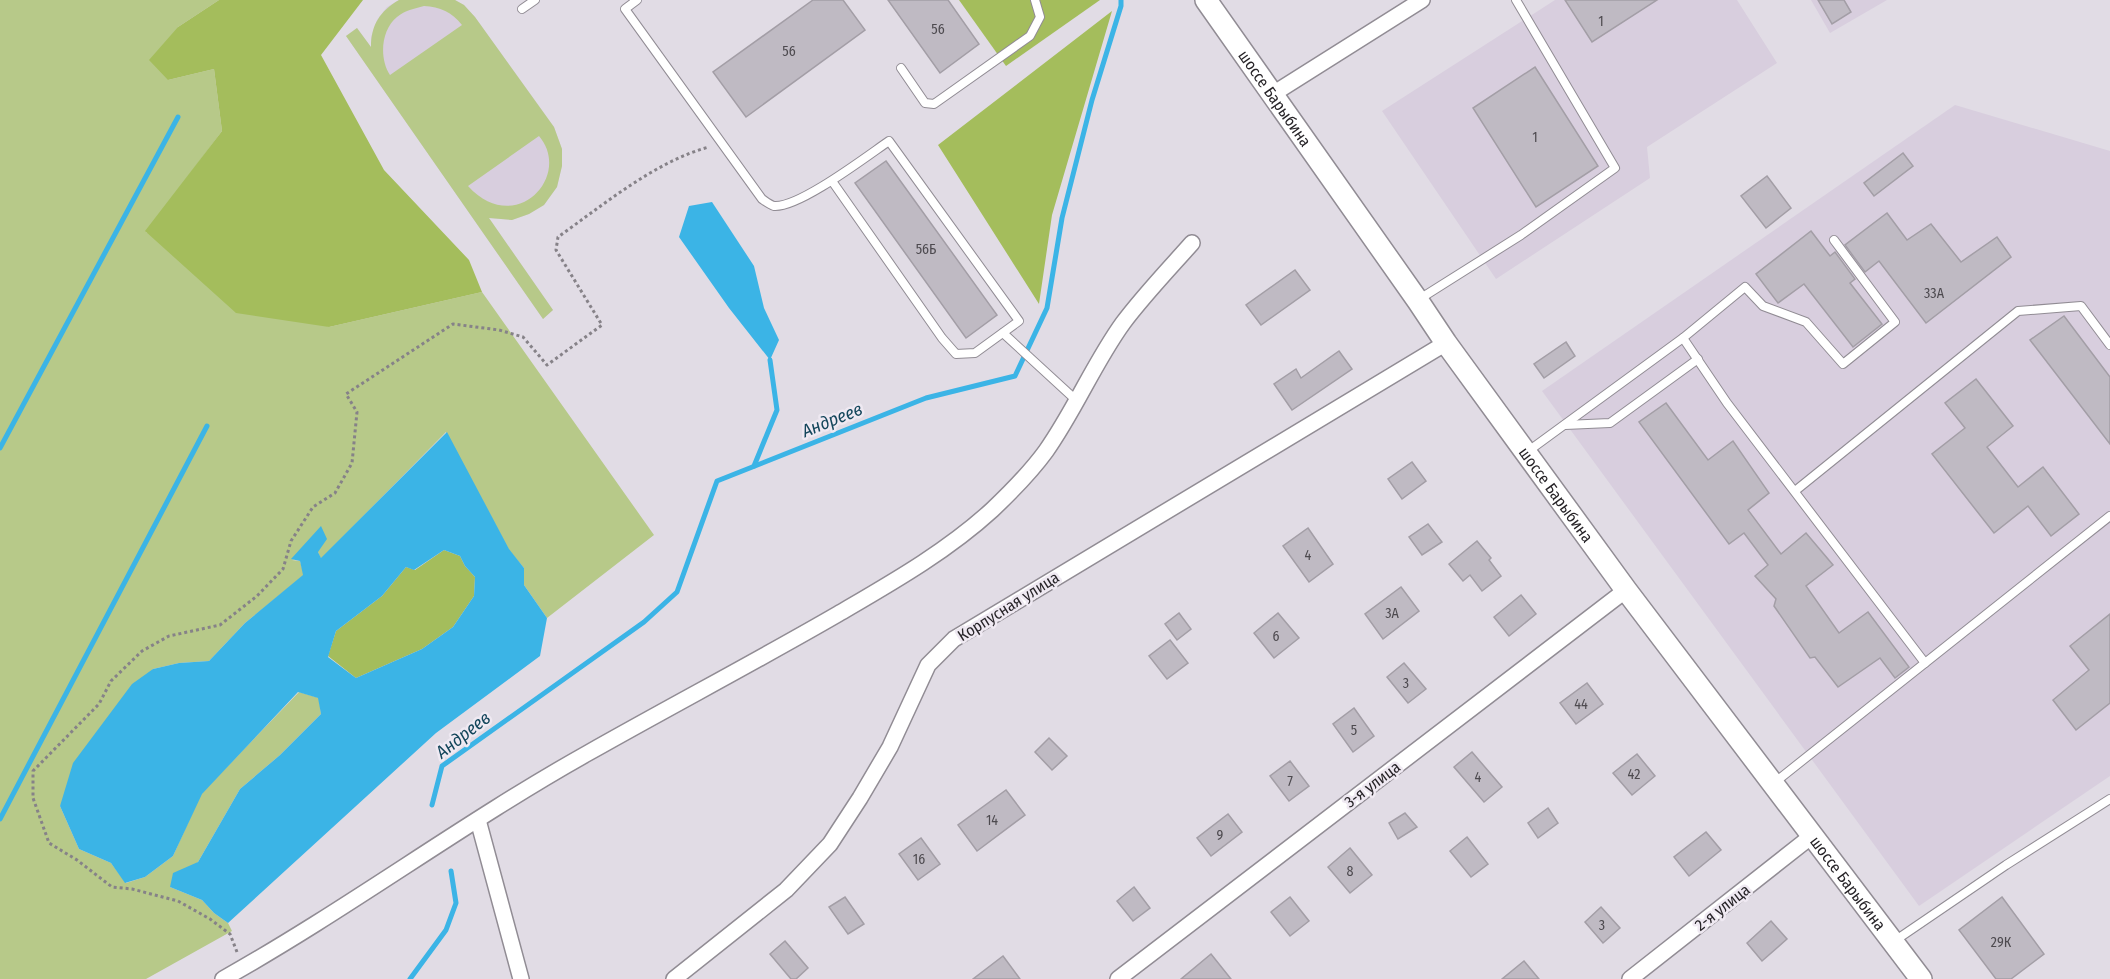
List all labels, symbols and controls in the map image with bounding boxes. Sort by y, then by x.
house number: 1 [1598,13,1604,30]
house number: 56 [931,21,945,38]
house number: 56 [782,43,796,60]
street label: шоссе Барыбина [1234,47,1315,150]
house number: 1 [1532,129,1538,146]
house number: 56Б [916,241,936,258]
house number: 33А [1924,285,1945,302]
water label: Андреев [798,398,866,442]
street label: шоссе Барыбина [1515,443,1597,546]
house number: 4 [1305,547,1312,564]
street label: Корпусная улица [954,568,1063,645]
house number: 3А [1385,605,1399,622]
house number: 6 [1273,628,1280,645]
house number: 3 [1403,675,1409,692]
house number: 44 [1574,696,1588,713]
water label: Андреев [431,707,495,764]
house number: 5 [1351,722,1357,739]
street label: 3-я улица [1341,757,1404,811]
house number: 42 [1628,766,1640,783]
house number: 4 [1475,769,1482,786]
house number: 7 [1287,773,1293,790]
house number: 14 [986,812,998,829]
house number: 9 [1217,827,1224,844]
street label: шоссе Барыбина [1806,832,1890,934]
house number: 16 [913,851,925,868]
house number: 8 [1347,863,1354,880]
street label: 2-я улица [1691,880,1754,935]
house number: 3 [1599,917,1605,934]
house number: 29К [1991,934,2012,951]

